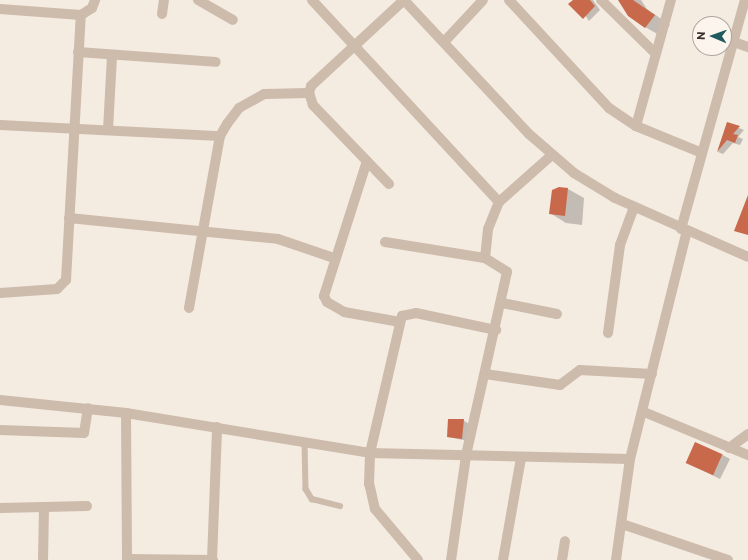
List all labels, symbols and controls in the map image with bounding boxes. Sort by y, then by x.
north arrow [692,16,732,56]
text: N [694,31,707,40]

